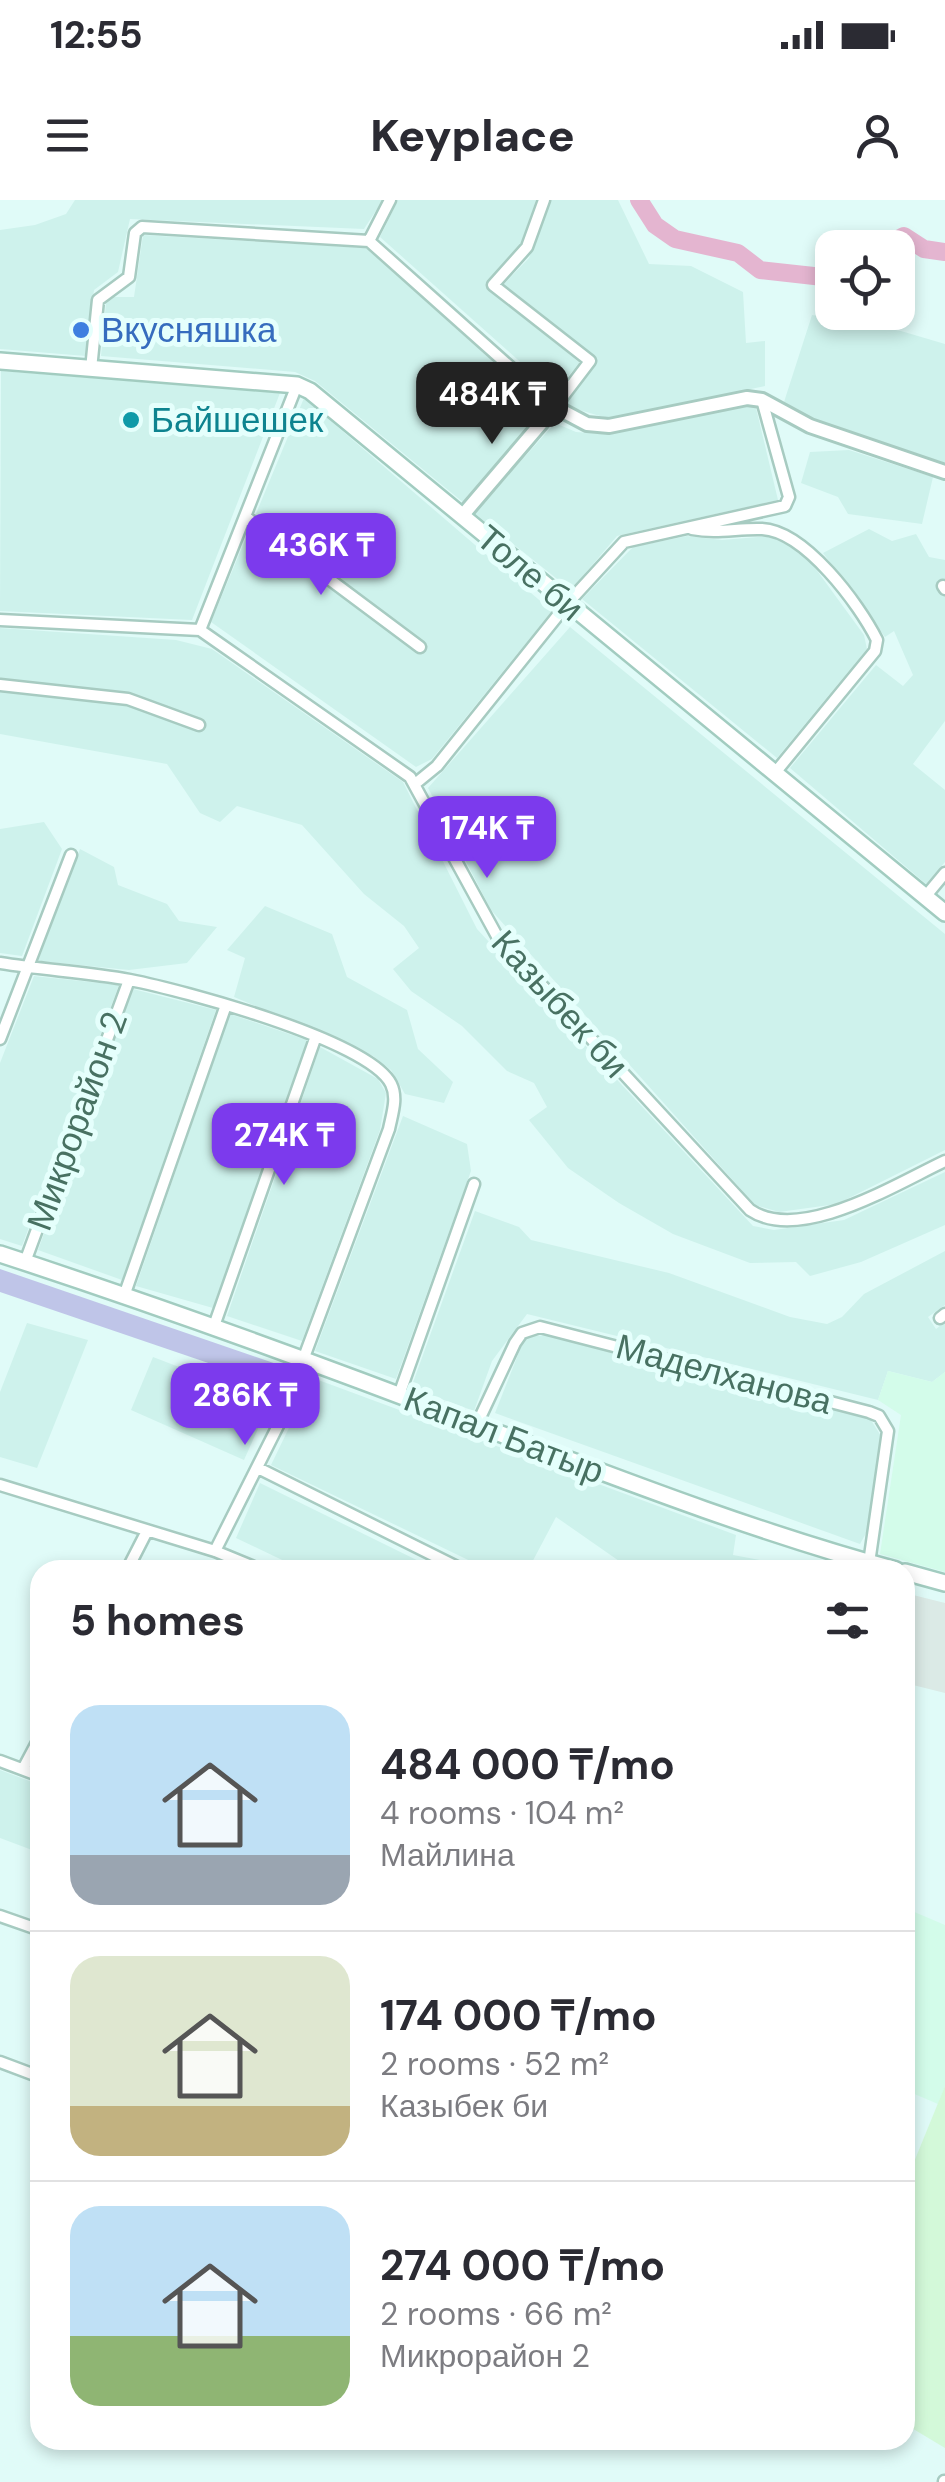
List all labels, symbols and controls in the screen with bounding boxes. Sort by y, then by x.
text: 12:55 [50,10,143,60]
text: Keyplace [370,106,575,165]
icon: menu [40,108,95,163]
icon: person [850,108,905,163]
map controls [815,230,915,330]
button: locate [815,230,915,330]
place label: Вкусняшка [101,307,277,353]
marker: Вкусняшка [70,319,92,341]
pin: 484K ₸ [411,362,573,447]
text: 484K ₸ [438,373,546,415]
place label: Байшешек [151,397,324,443]
marker: Байшешек [120,409,142,431]
pin: 436K ₸ [240,513,402,598]
street label: Толе би [467,515,593,631]
text: 436K ₸ [268,524,374,566]
pin: 174K ₸ [406,796,568,881]
text: 174K ₸ [440,807,534,849]
street label: Казыбек би [481,920,639,1088]
street label: Микрорайон 2 [16,1005,138,1237]
pin: 274K ₸ [203,1103,365,1188]
text: 274K ₸ [234,1114,334,1156]
street label: Маделханова [611,1323,837,1425]
pin: 286K ₸ [164,1363,326,1448]
text: 286K ₸ [193,1374,297,1416]
street label: Капал Батыр [398,1376,610,1494]
text: 5 homes [70,1593,245,1648]
icon: filters [820,1593,875,1648]
text: 484 000 ₸/mo [380,1737,675,1792]
icon: home [150,1745,270,1865]
text: 4 rooms · 104 m² [380,1792,624,1834]
text: Майлина [380,1834,515,1876]
text: 174 000 ₸/mo [380,1988,657,2043]
icon: home [150,1996,270,2116]
text: 2 rooms · 52 m² [380,2043,609,2085]
text: Казыбек би [380,2085,548,2127]
text: 274 000 ₸/mo [380,2238,665,2293]
icon: home [150,2246,270,2366]
text: 2 rooms · 66 m² [380,2293,612,2335]
text: Микрорайон 2 [380,2335,590,2377]

